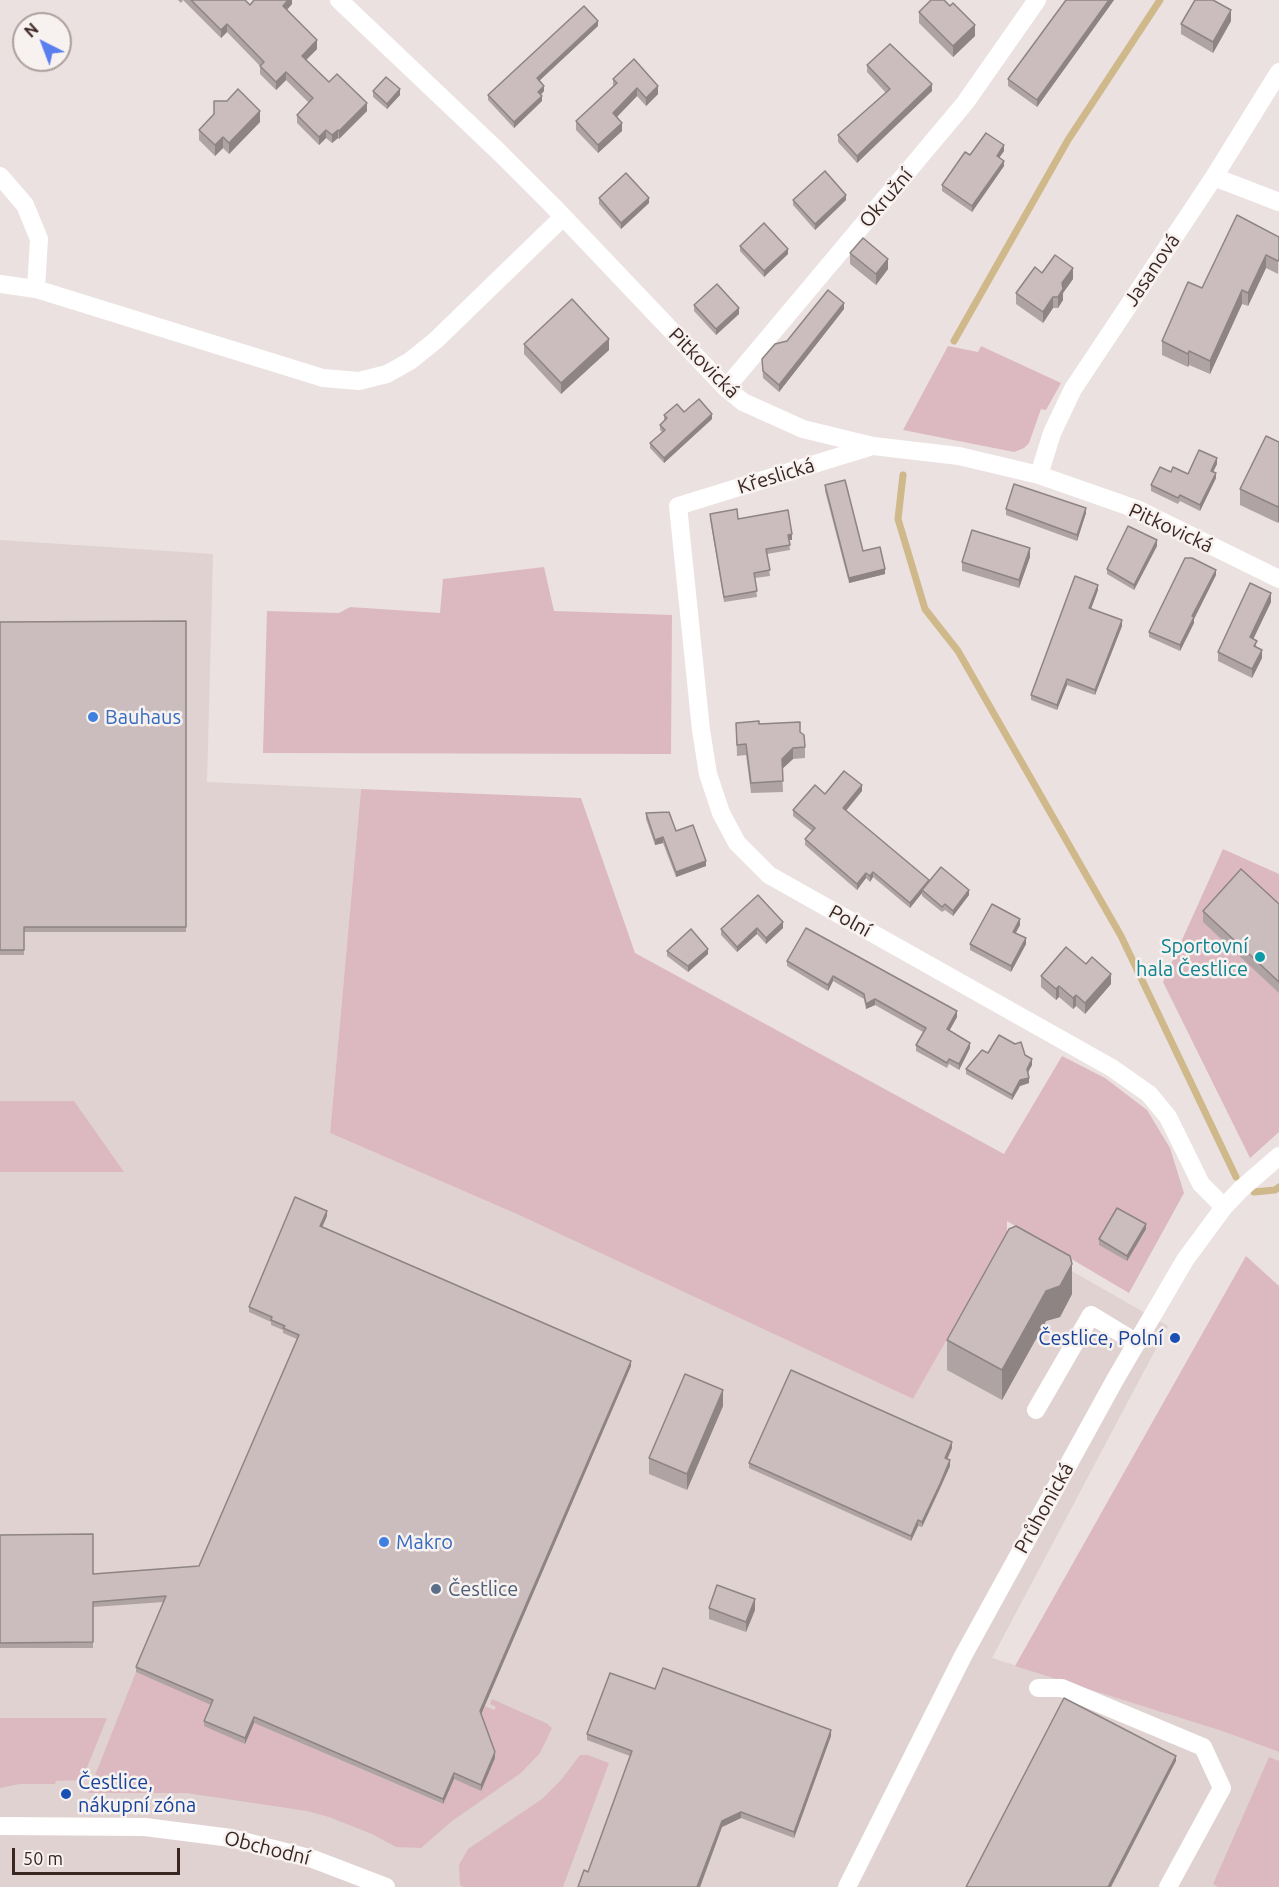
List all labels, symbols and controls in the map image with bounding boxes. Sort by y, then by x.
north arrow [12,12,72,72]
text: N [21,19,42,41]
street label: Okružní [854,163,918,233]
street label: Jasanová [1119,229,1185,311]
street label: Pitkovická [664,323,744,403]
street label: Křeslická [735,453,817,499]
street label: Pitkovická [1125,498,1217,558]
place label: Bauhaus [105,705,181,729]
marker: Bauhaus [86,710,100,724]
street label: Polní [825,900,875,942]
place label: Sportovní hala Čestlice [1136,934,1248,981]
marker: Sportovní hala Čestlice [1253,950,1267,964]
place label: Čestlice, Polní [1038,1326,1163,1350]
marker: Čestlice, Polní [1168,1331,1182,1345]
street label: Průhonická [1009,1458,1079,1558]
place label: Makro [396,1530,453,1554]
marker: Makro [377,1535,391,1549]
place label: Čestlice [448,1577,518,1601]
marker: Čestlice [429,1582,443,1596]
place label: Čestlice, nákupní zóna [78,1770,196,1817]
marker: Čestlice, nákupní zóna [59,1787,73,1801]
street label: Obchodní [222,1826,312,1870]
scale bar [15,1836,183,1874]
text: 50 m [23,1848,63,1868]

